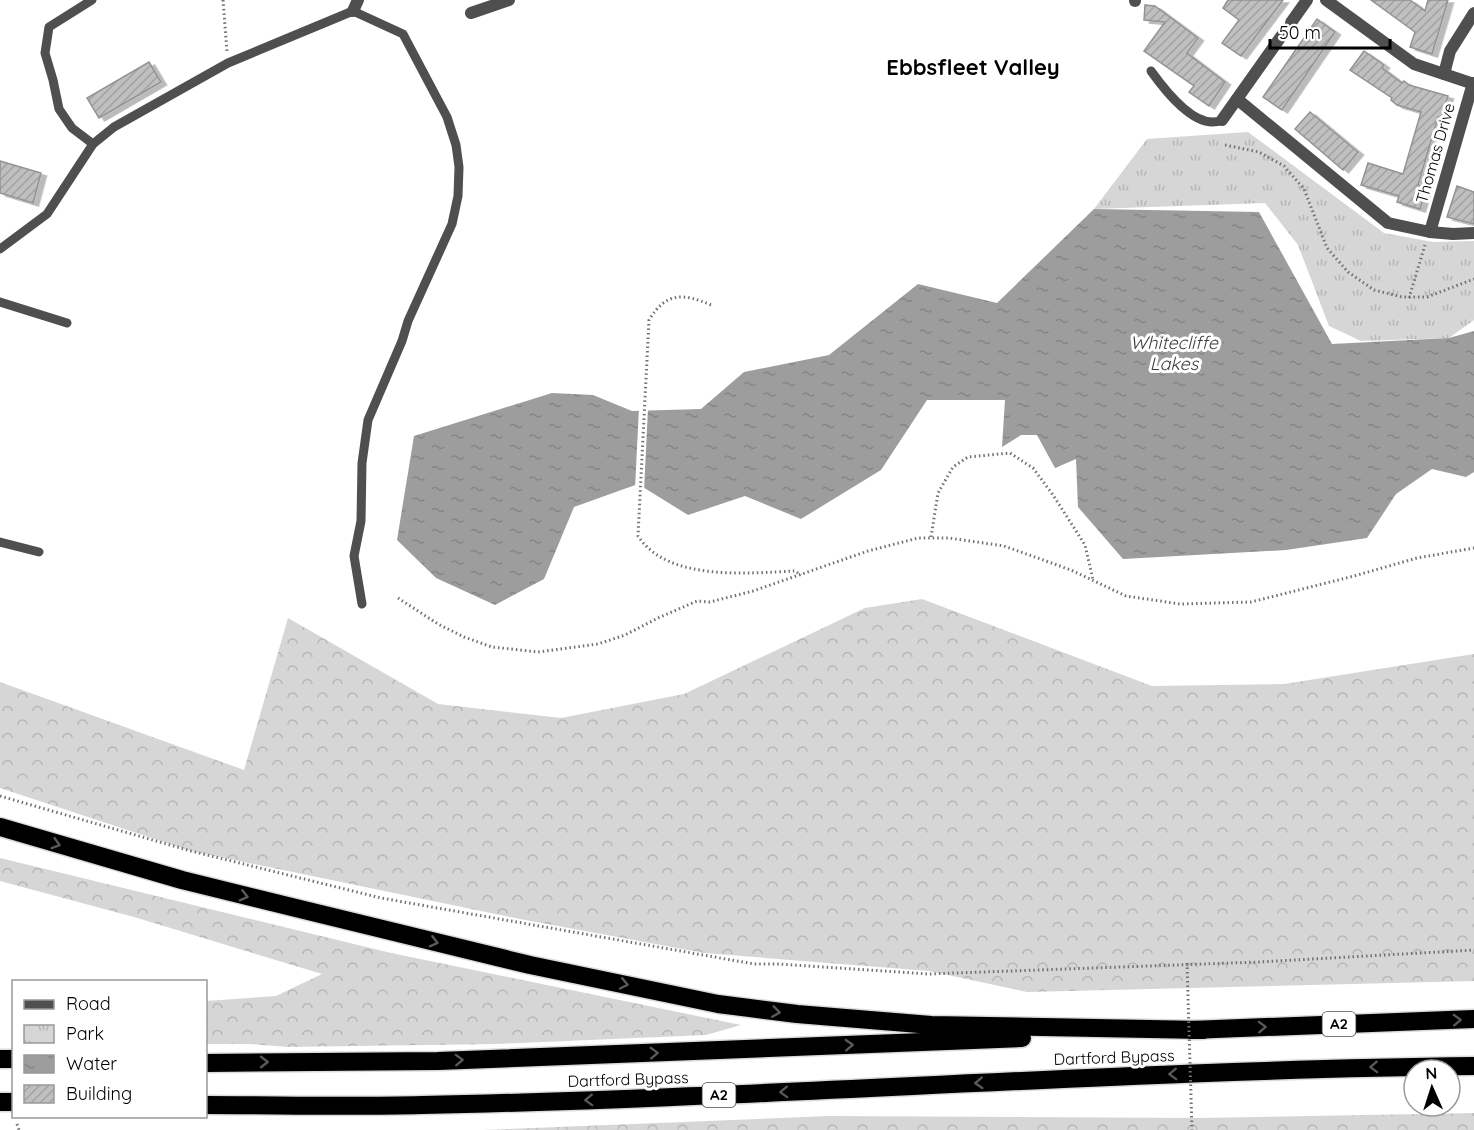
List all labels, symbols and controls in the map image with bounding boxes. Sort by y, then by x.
scale bar [1270,12,1390,50]
text: 50 m [1279,21,1321,44]
district label: Ebbsfleet Valley [886,53,1060,81]
street label: Thomas Drive [1411,101,1459,205]
water label: Whitecliffe Lakes [1130,331,1219,375]
one-way arrow [50,837,61,849]
one-way arrow [239,888,249,901]
one-way arrow [428,934,438,947]
one-way arrow [619,977,629,990]
legend [12,980,207,1118]
text: Road [66,992,111,1015]
one-way arrow [772,1005,781,1017]
road number: A2 [1322,1012,1356,1036]
one-way arrow [1452,1013,1461,1026]
one-way arrow [1257,1021,1266,1034]
text: Park [66,1022,104,1045]
one-way arrow [844,1039,853,1052]
street label: Dartford Bypass [1053,1045,1175,1069]
one-way arrow [649,1047,658,1060]
text: Water [66,1052,117,1075]
one-way arrow [454,1054,463,1067]
one-way arrow [259,1056,268,1068]
north arrow [1402,1058,1462,1118]
one-way arrow [1369,1061,1378,1074]
text: N [1425,1063,1438,1083]
street label: Dartford Bypass [567,1067,689,1091]
one-way arrow [1169,1068,1178,1081]
one-way arrow [974,1077,983,1090]
text: Building [66,1082,132,1105]
road number: A2 [702,1083,736,1107]
one-way arrow [779,1085,788,1098]
one-way arrow [585,1093,594,1106]

